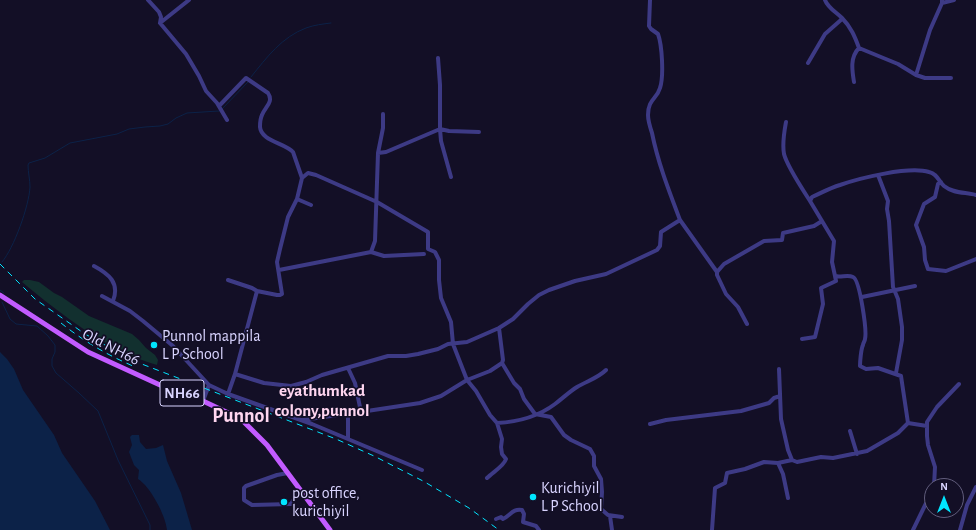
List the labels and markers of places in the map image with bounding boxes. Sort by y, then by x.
place label: Punnol mappila L P School [162,326,261,364]
marker: Punnol mappila L P School [149,340,159,350]
place label: Kurichiyil L P School [541,478,603,516]
place label: post office, kurichiyil [292,483,360,521]
marker: Kurichiyil L P School [528,492,538,502]
marker: post office, kurichiyil [279,497,289,507]

